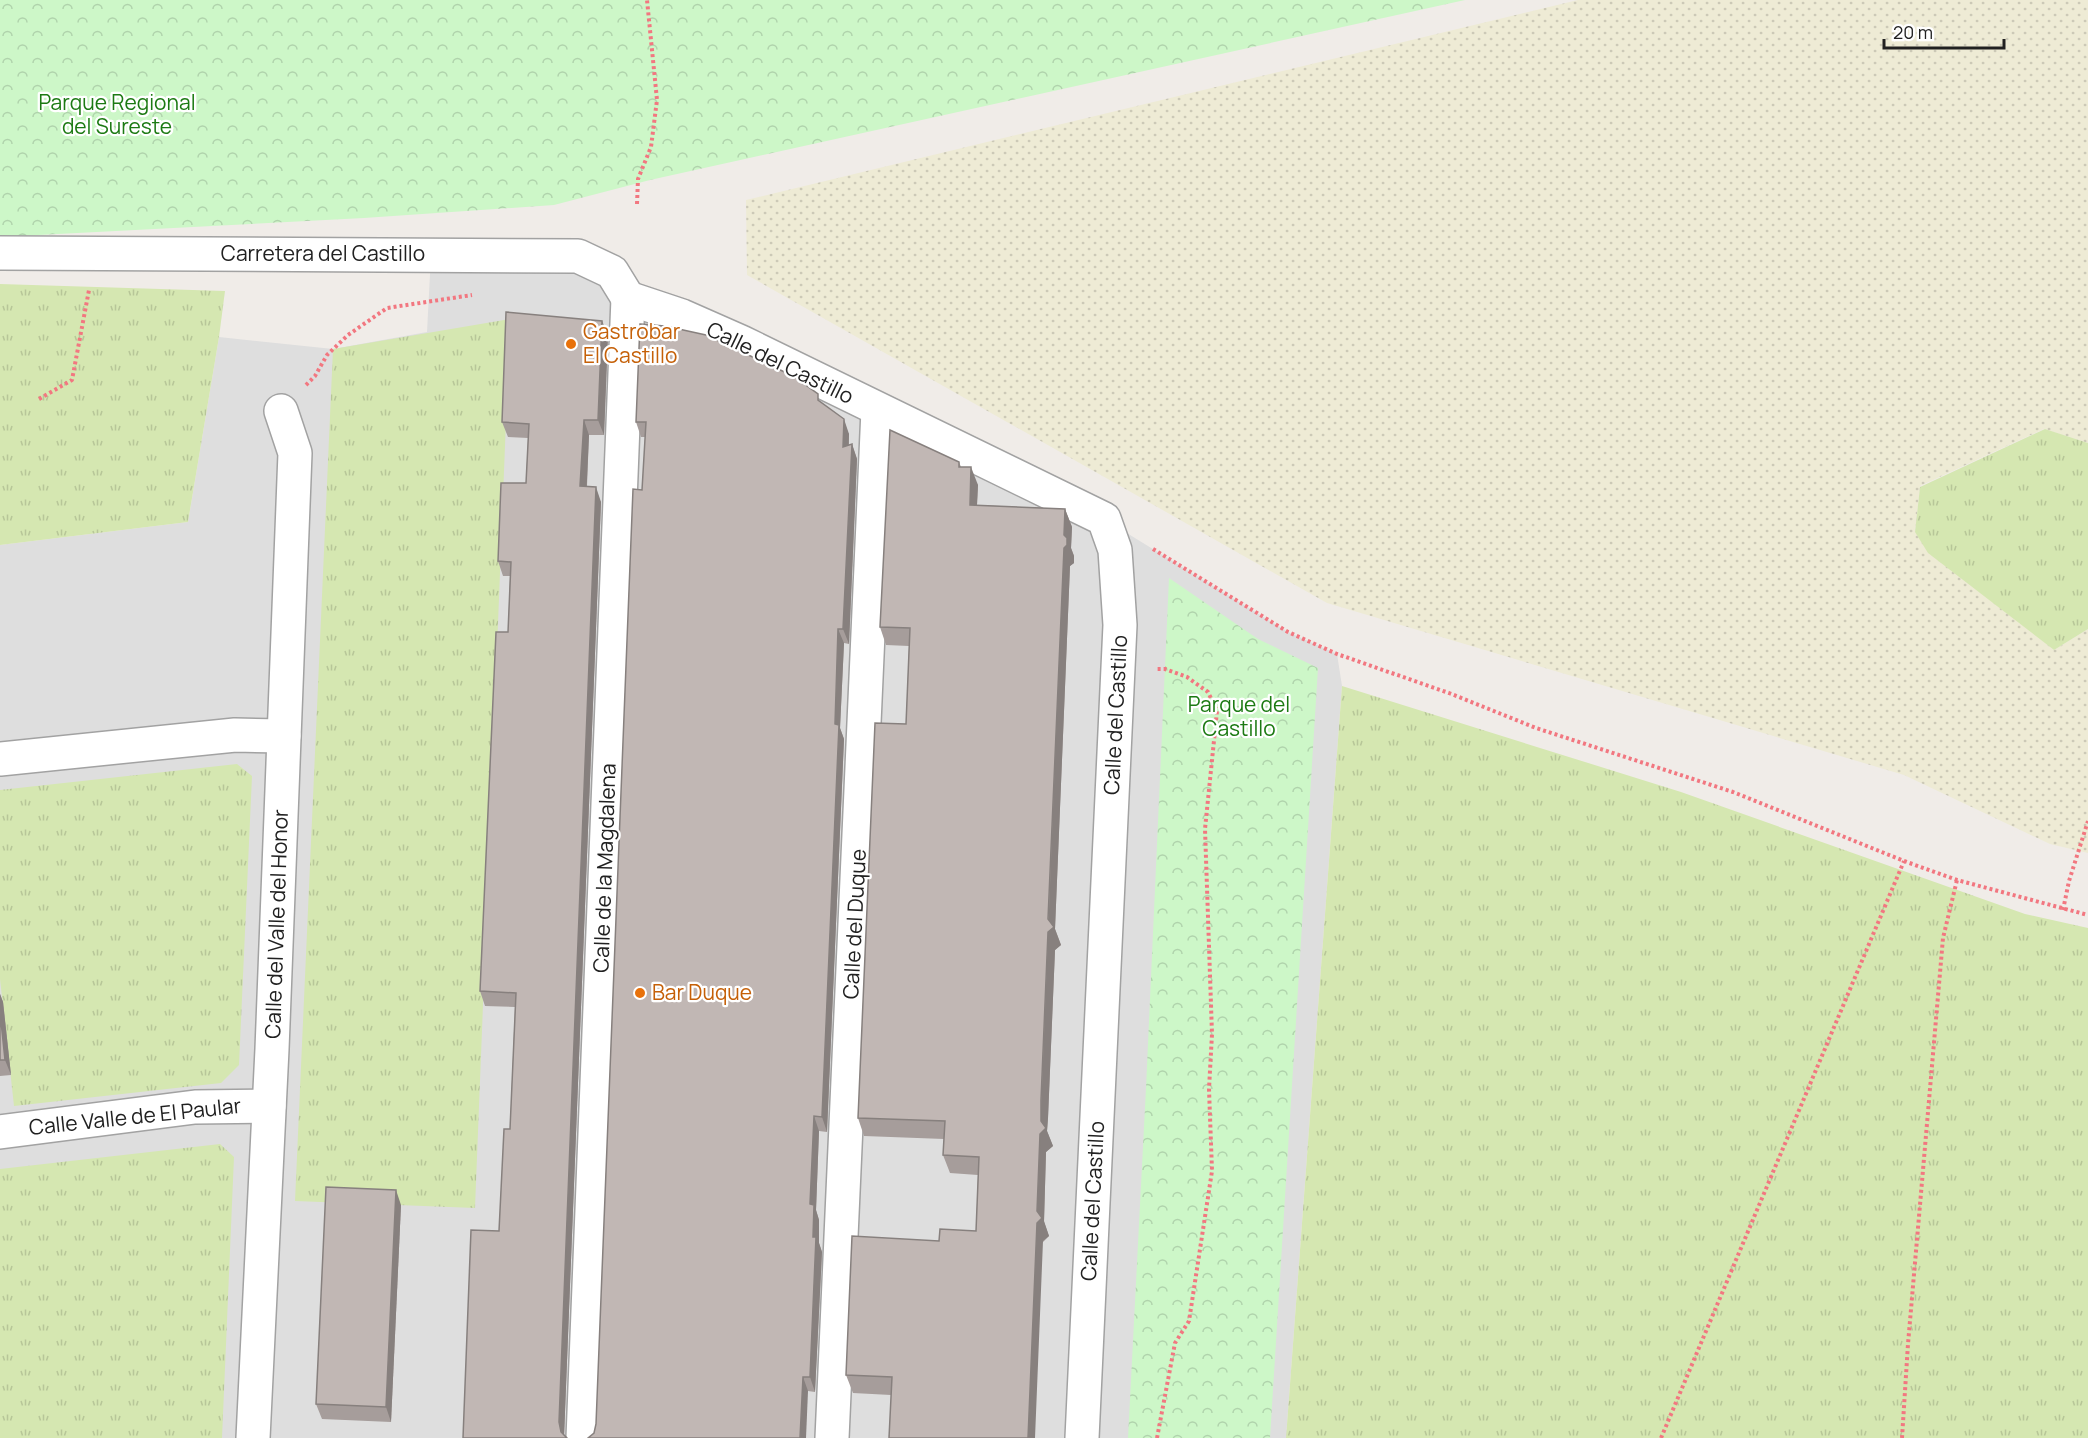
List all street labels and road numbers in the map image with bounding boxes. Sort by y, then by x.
street label: Carretera del Castillo [221,239,425,267]
street label: Calle del Castillo [702,314,859,410]
street label: Calle del Castillo [1097,634,1133,796]
street label: Calle de la Magdalena [586,763,622,973]
street label: Calle del Valle del Honor [258,808,294,1039]
street label: Calle del Duque [836,848,872,1000]
street label: Calle Valle de El Paular [27,1091,243,1141]
street label: Calle del Castillo [1074,1120,1110,1282]

